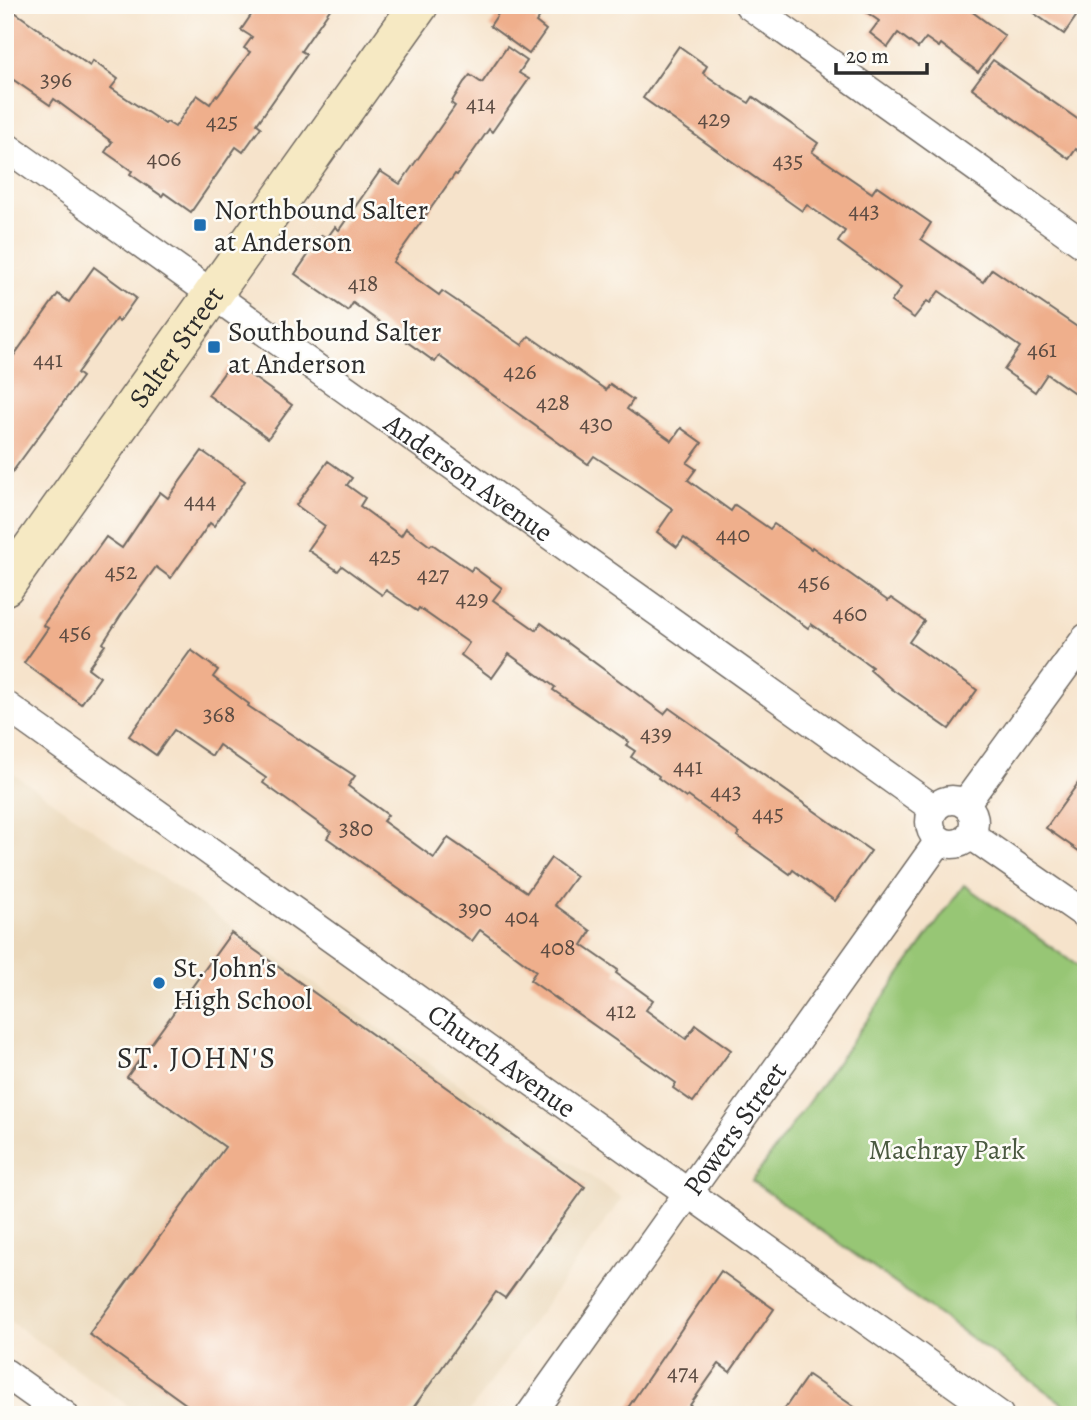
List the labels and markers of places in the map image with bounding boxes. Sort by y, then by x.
place label: Northbound Salter at Anderson [214,191,429,261]
marker: Northbound Salter at Anderson [192,217,208,233]
place label: Southbound Salter at Anderson [228,313,442,383]
marker: Southbound Salter at Anderson [206,339,222,355]
place label: St. John's High School [173,949,312,1019]
marker: St. John's High School [151,975,167,991]

